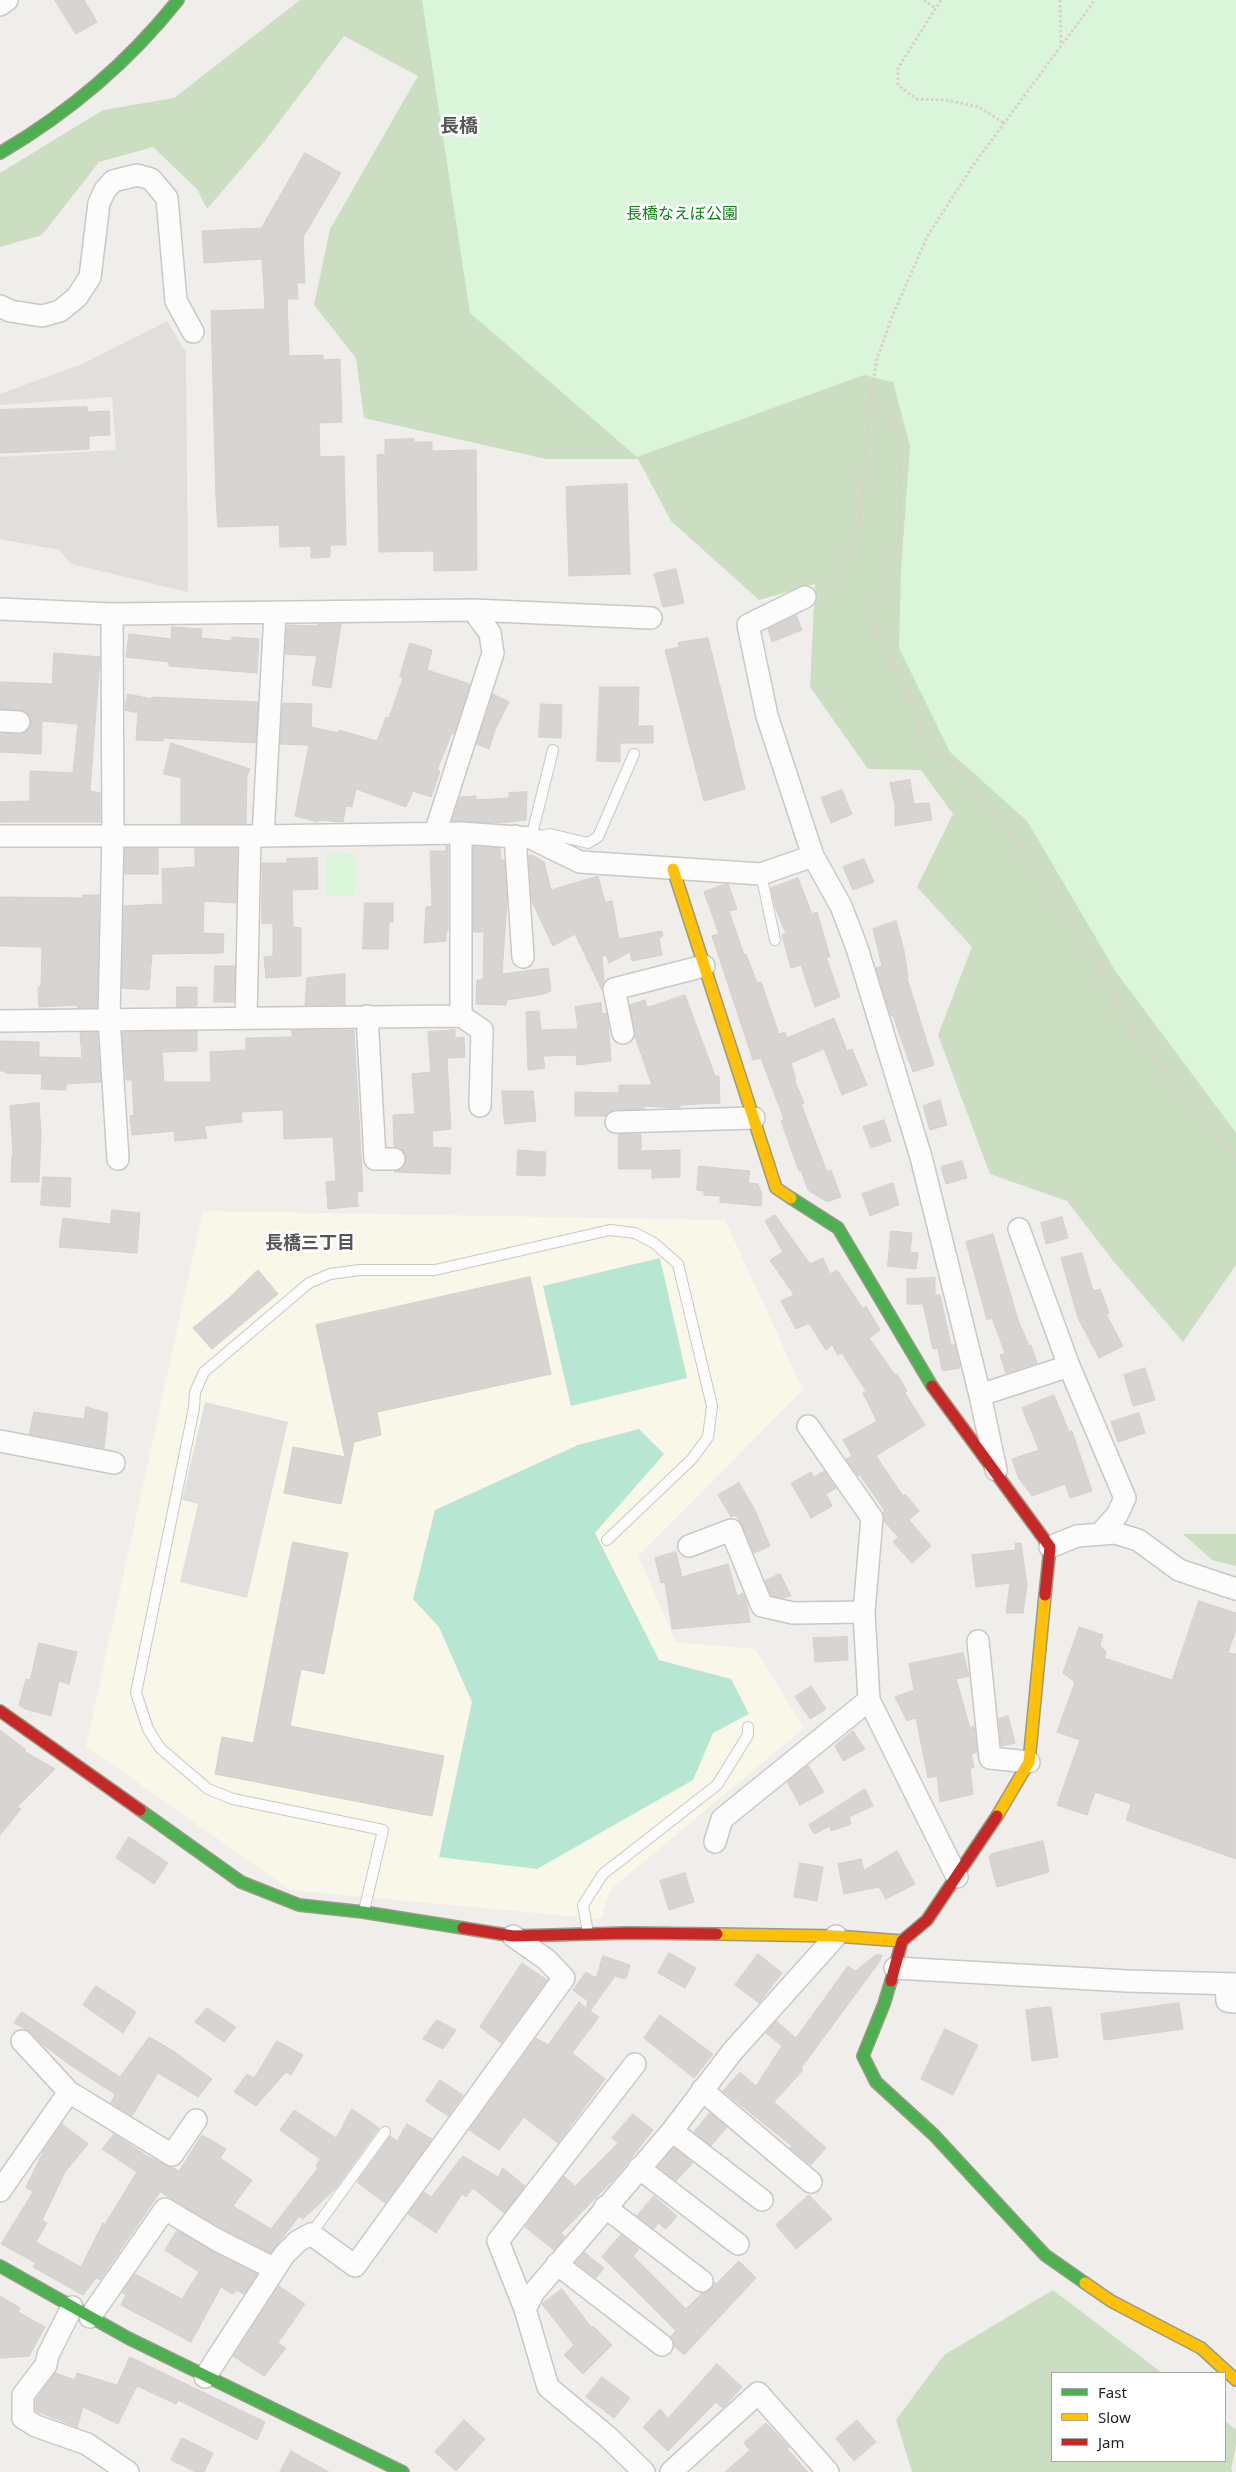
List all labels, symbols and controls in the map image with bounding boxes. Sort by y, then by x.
district label: 長橋 [440,116,478,138]
park label: 長橋なえぼ公園 [626,204,738,224]
district label: 長橋三丁目 [265,1233,355,1255]
legend [1051,2372,1226,2462]
text: Fast [1098,2382,1127,2402]
text: Slow [1098,2407,1131,2427]
text: Jam [1098,2432,1125,2452]

